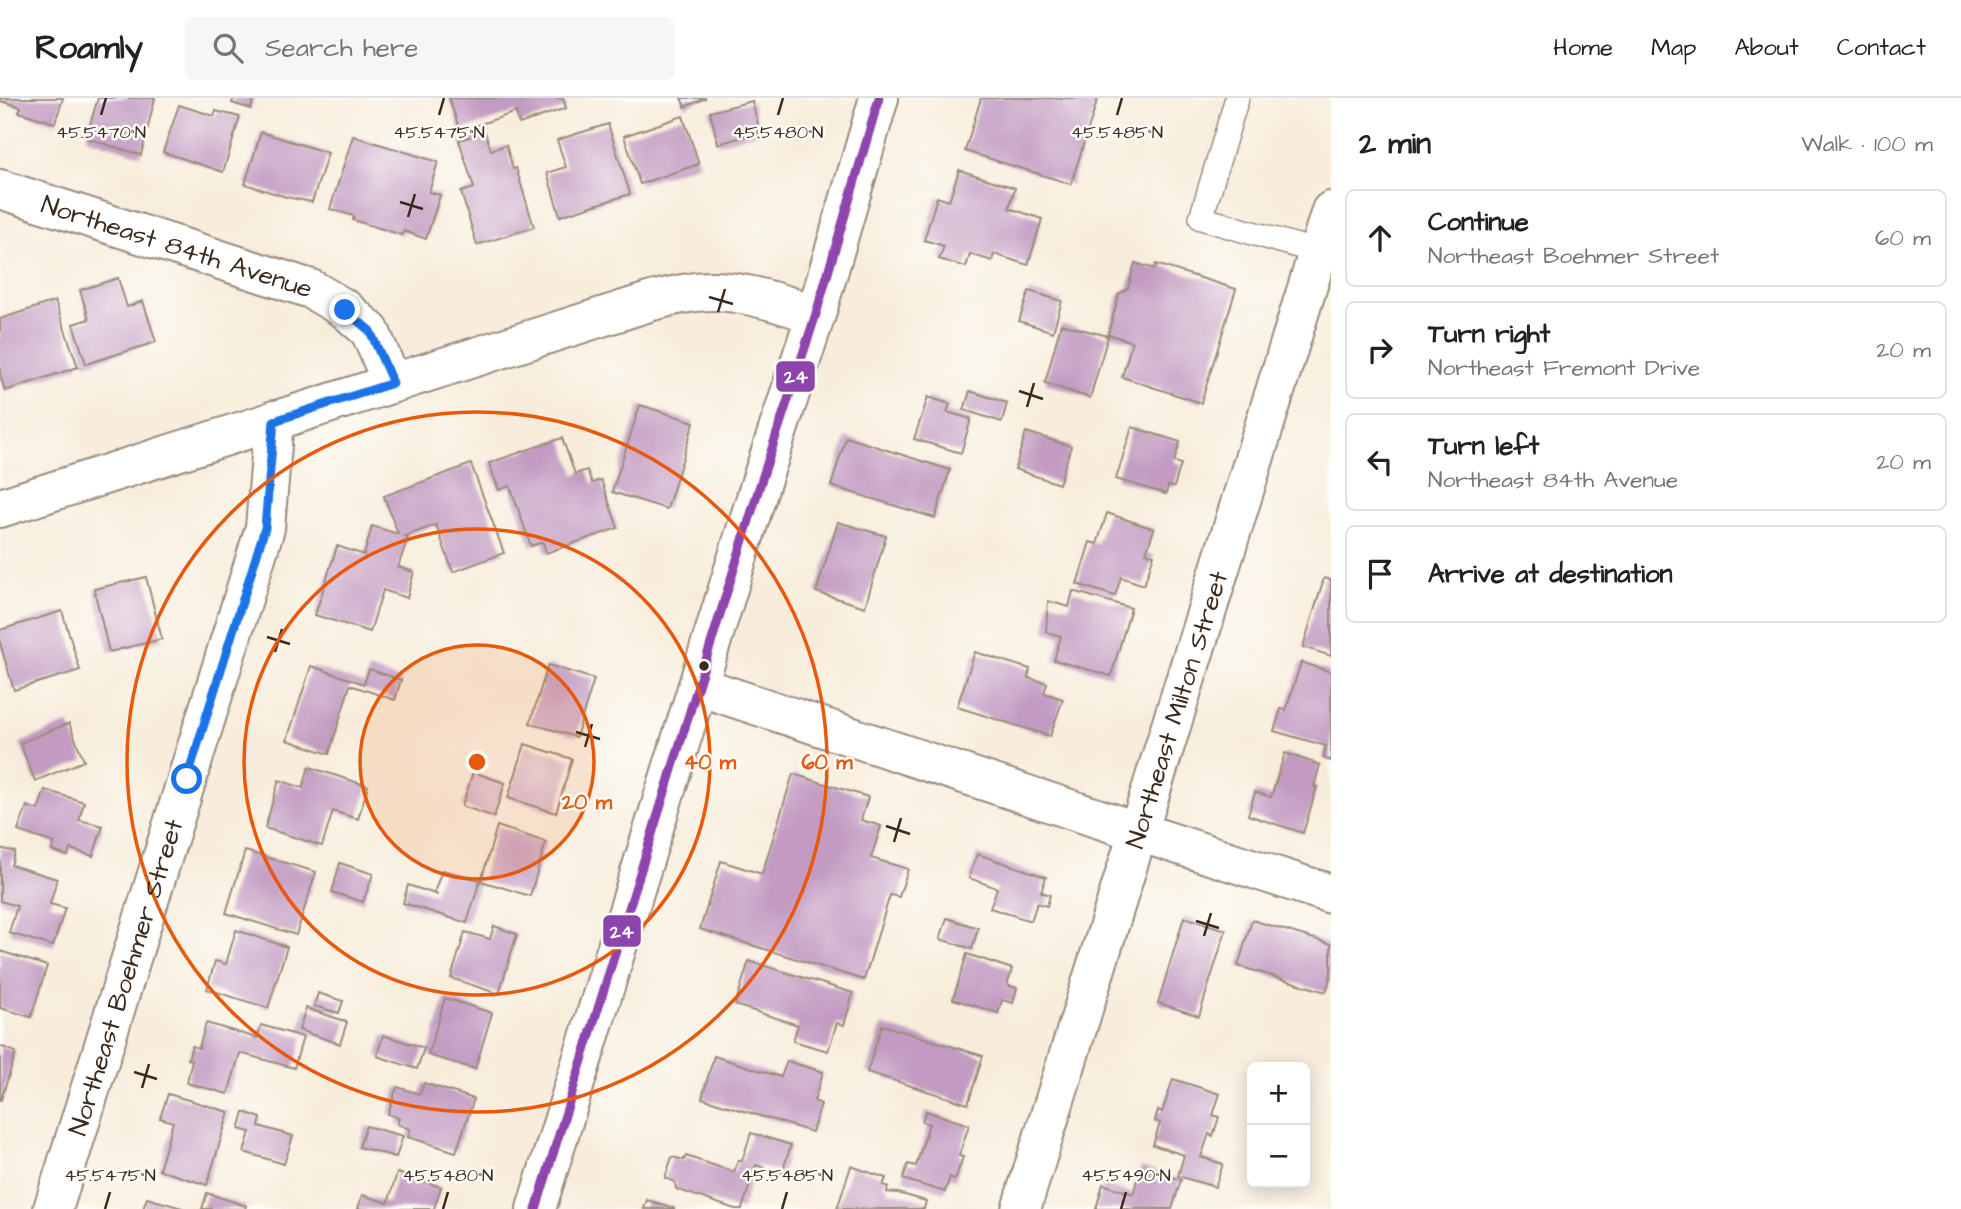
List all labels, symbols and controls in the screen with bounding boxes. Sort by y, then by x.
search box [185,17,675,80]
text: Roamly [35,25,143,71]
icon: search [209,29,247,67]
text: Search here [265,30,418,66]
text: Home [1553,31,1613,65]
text: Map [1651,31,1696,65]
text: About [1734,31,1799,65]
text: Contact [1837,31,1926,65]
text: 45.5470°N [56,120,146,145]
text: 45.5475°N [393,120,485,145]
text: 45.5480°N [733,120,823,145]
text: 45.5485°N [1071,120,1163,145]
text: 2 min [1359,123,1431,165]
text: Walk · 100 m [1801,128,1933,160]
street label: Northeast 84th Avenue [37,186,317,307]
text: Continue [1428,204,1529,240]
icon: ahead [1361,219,1399,257]
text: 60 m [1875,222,1931,254]
text: Northeast Boehmer Street [1428,240,1719,272]
route end [329,294,360,325]
text: Turn right [1428,316,1550,352]
icon: right [1361,331,1399,369]
text: 20 m [1876,334,1931,366]
text: Northeast Fremont Drive [1428,352,1700,384]
line badge: 24 [775,360,816,393]
text: 24 [783,364,808,391]
text: Turn left [1428,428,1539,464]
icon: left [1361,443,1399,481]
text: 20 m [1876,446,1931,478]
text: Northeast 84th Avenue [1428,464,1678,496]
icon: arrive [1361,555,1399,593]
text: Arrive at destination [1428,556,1673,592]
street label: Northeast Milton Street [1117,566,1237,853]
unlabelled marker [697,659,711,673]
text: 40 m [684,748,737,777]
text: 60 m [801,748,853,777]
centre of rings [465,750,489,774]
route start [171,763,202,794]
text: 20 m [561,788,613,817]
street label: Northeast Boehmer Street [60,814,192,1140]
line badge: 24 [602,914,642,948]
text: 24 [609,919,634,946]
map controls [1247,1062,1310,1188]
button: + [1247,1062,1310,1125]
button: − [1247,1125,1310,1188]
text: 45.5475°N [64,1163,156,1188]
text: 45.5480°N [403,1163,493,1188]
text: 45.5485°N [741,1163,833,1188]
text: 45.5490°N [1081,1163,1171,1188]

